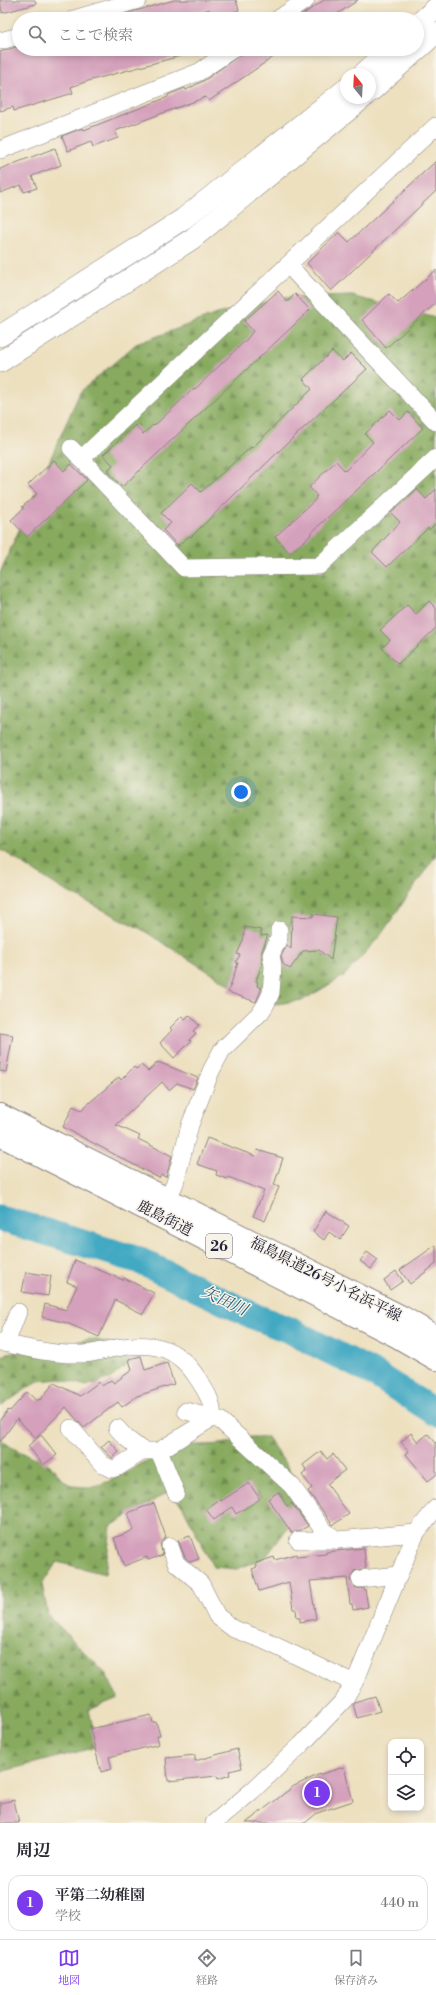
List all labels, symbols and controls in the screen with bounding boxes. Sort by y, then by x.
search box [12,12,424,56]
icon: search [26,23,48,45]
text: ここで検索 [58,26,133,45]
north arrow [340,68,376,104]
your location [231,782,251,802]
street label: 鹿島街道 [134,1196,196,1241]
street label: 福島県道26号小名浜平線 [247,1233,405,1326]
road number: 26 [206,1234,232,1258]
water label: 矢田川 [199,1282,252,1321]
map controls [388,1739,424,1811]
button: locate [388,1739,424,1775]
button: layers [388,1775,424,1811]
pin: 1 [304,1778,330,1808]
text: 周辺 [16,1840,50,1862]
text: 平第二幼稚園 [55,1886,145,1905]
text: 1 [27,1895,33,1911]
text: 440 m [381,1895,419,1911]
text: 学校 [55,1908,81,1924]
tab: 地図 [58,1947,80,1988]
tab: 経路 [196,1947,218,1988]
tab: 保存済み [334,1947,378,1988]

